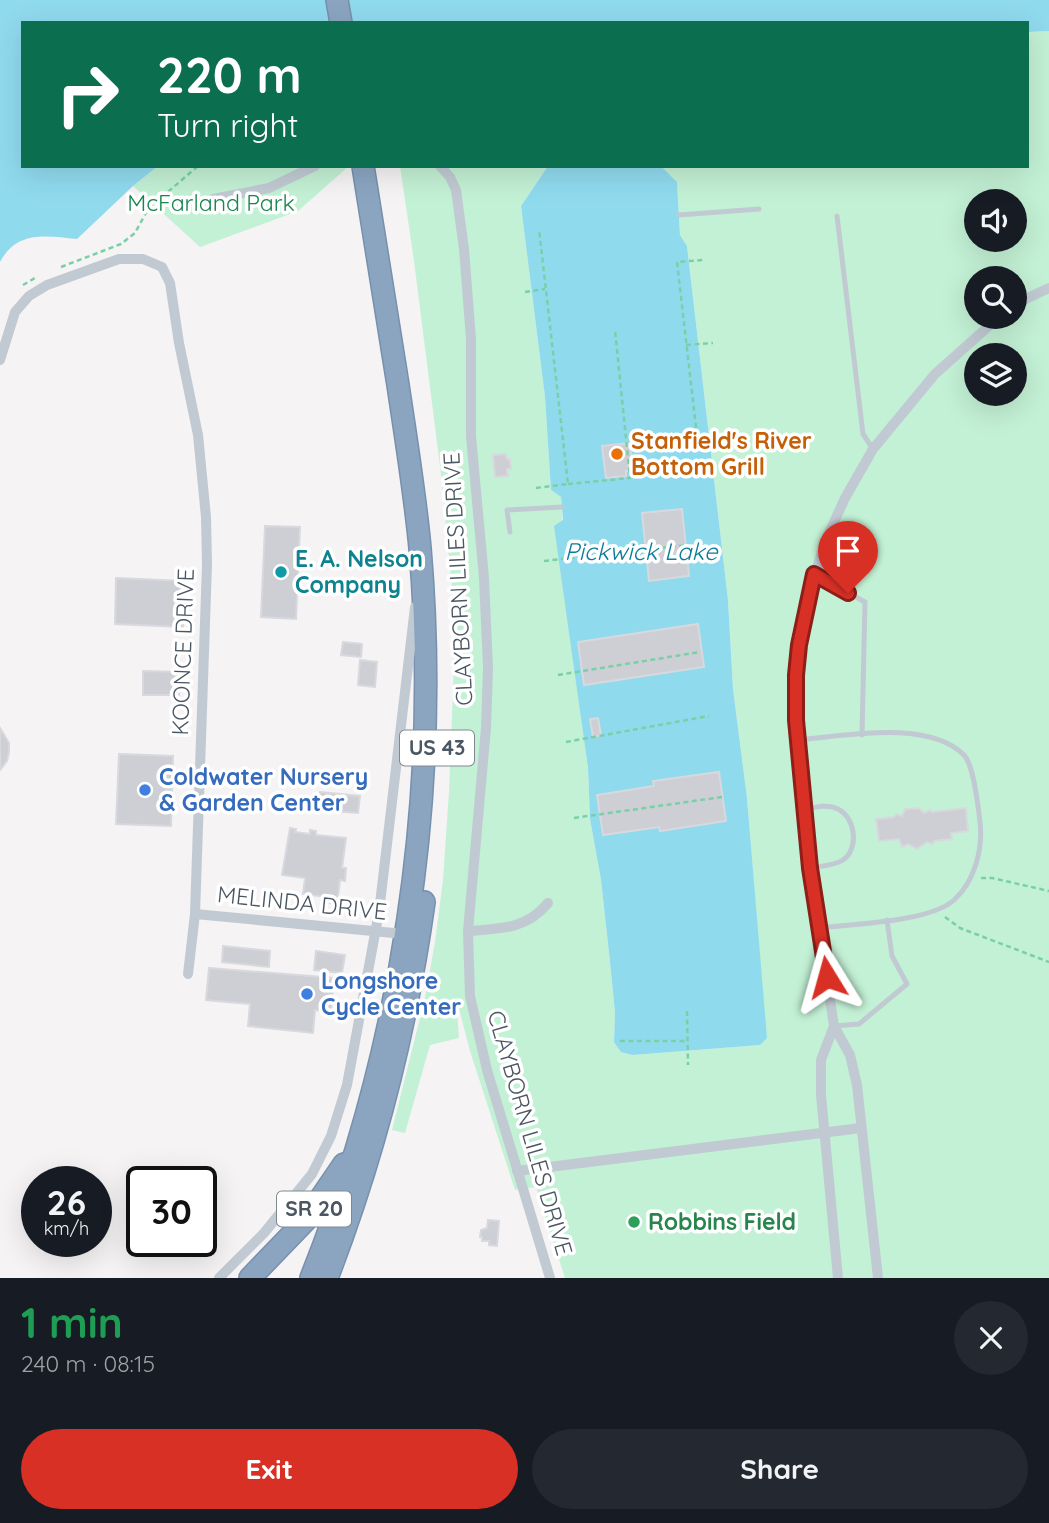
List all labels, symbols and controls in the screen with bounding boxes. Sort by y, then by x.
text: 220 m [157,44,302,105]
icon: right [42,49,133,140]
text: Turn right [157,105,298,145]
park label: McFarland Park [127,188,295,217]
map controls [964,189,1027,406]
button: sound [964,189,1027,252]
button: search [964,266,1027,329]
button: layers [964,343,1027,406]
place label: Stanfield's River Bottom Grill [631,426,812,481]
marker: Stanfield's River Bottom Grill [609,446,625,462]
street label: CLAYBORN LILES DRIVE [436,452,479,706]
pin [818,521,878,593]
icon: arrive [829,532,867,570]
water label: Pickwick Lake [565,536,719,566]
place label: E. A. Nelson Company [295,544,423,599]
marker: E. A. Nelson Company [273,564,289,580]
street label: KOONCE DRIVE [165,568,200,736]
road number: US 43 [400,730,474,766]
place label: Coldwater Nursery & Garden Center [159,762,368,817]
marker: Coldwater Nursery & Garden Center [137,782,153,798]
street label: MELINDA DRIVE [216,879,388,926]
position arrow [790,940,864,1014]
place label: Longshore Cycle Center [321,966,461,1021]
marker: Longshore Cycle Center [299,986,315,1002]
street label: CLAYBORN LILES DRIVE [482,1007,579,1259]
speed limit sign: 30 [126,1166,217,1257]
text: 26 [47,1180,86,1224]
road number: SR 20 [277,1192,351,1226]
place label: Robbins Field [648,1207,796,1236]
marker: Robbins Field [626,1214,642,1230]
text: km/h [44,1217,89,1240]
text: 1 min [21,1296,123,1349]
button: close [954,1301,1028,1375]
text: 240 m · 08:15 [21,1349,155,1378]
button: Exit [21,1429,518,1509]
button: Share [532,1429,1028,1509]

